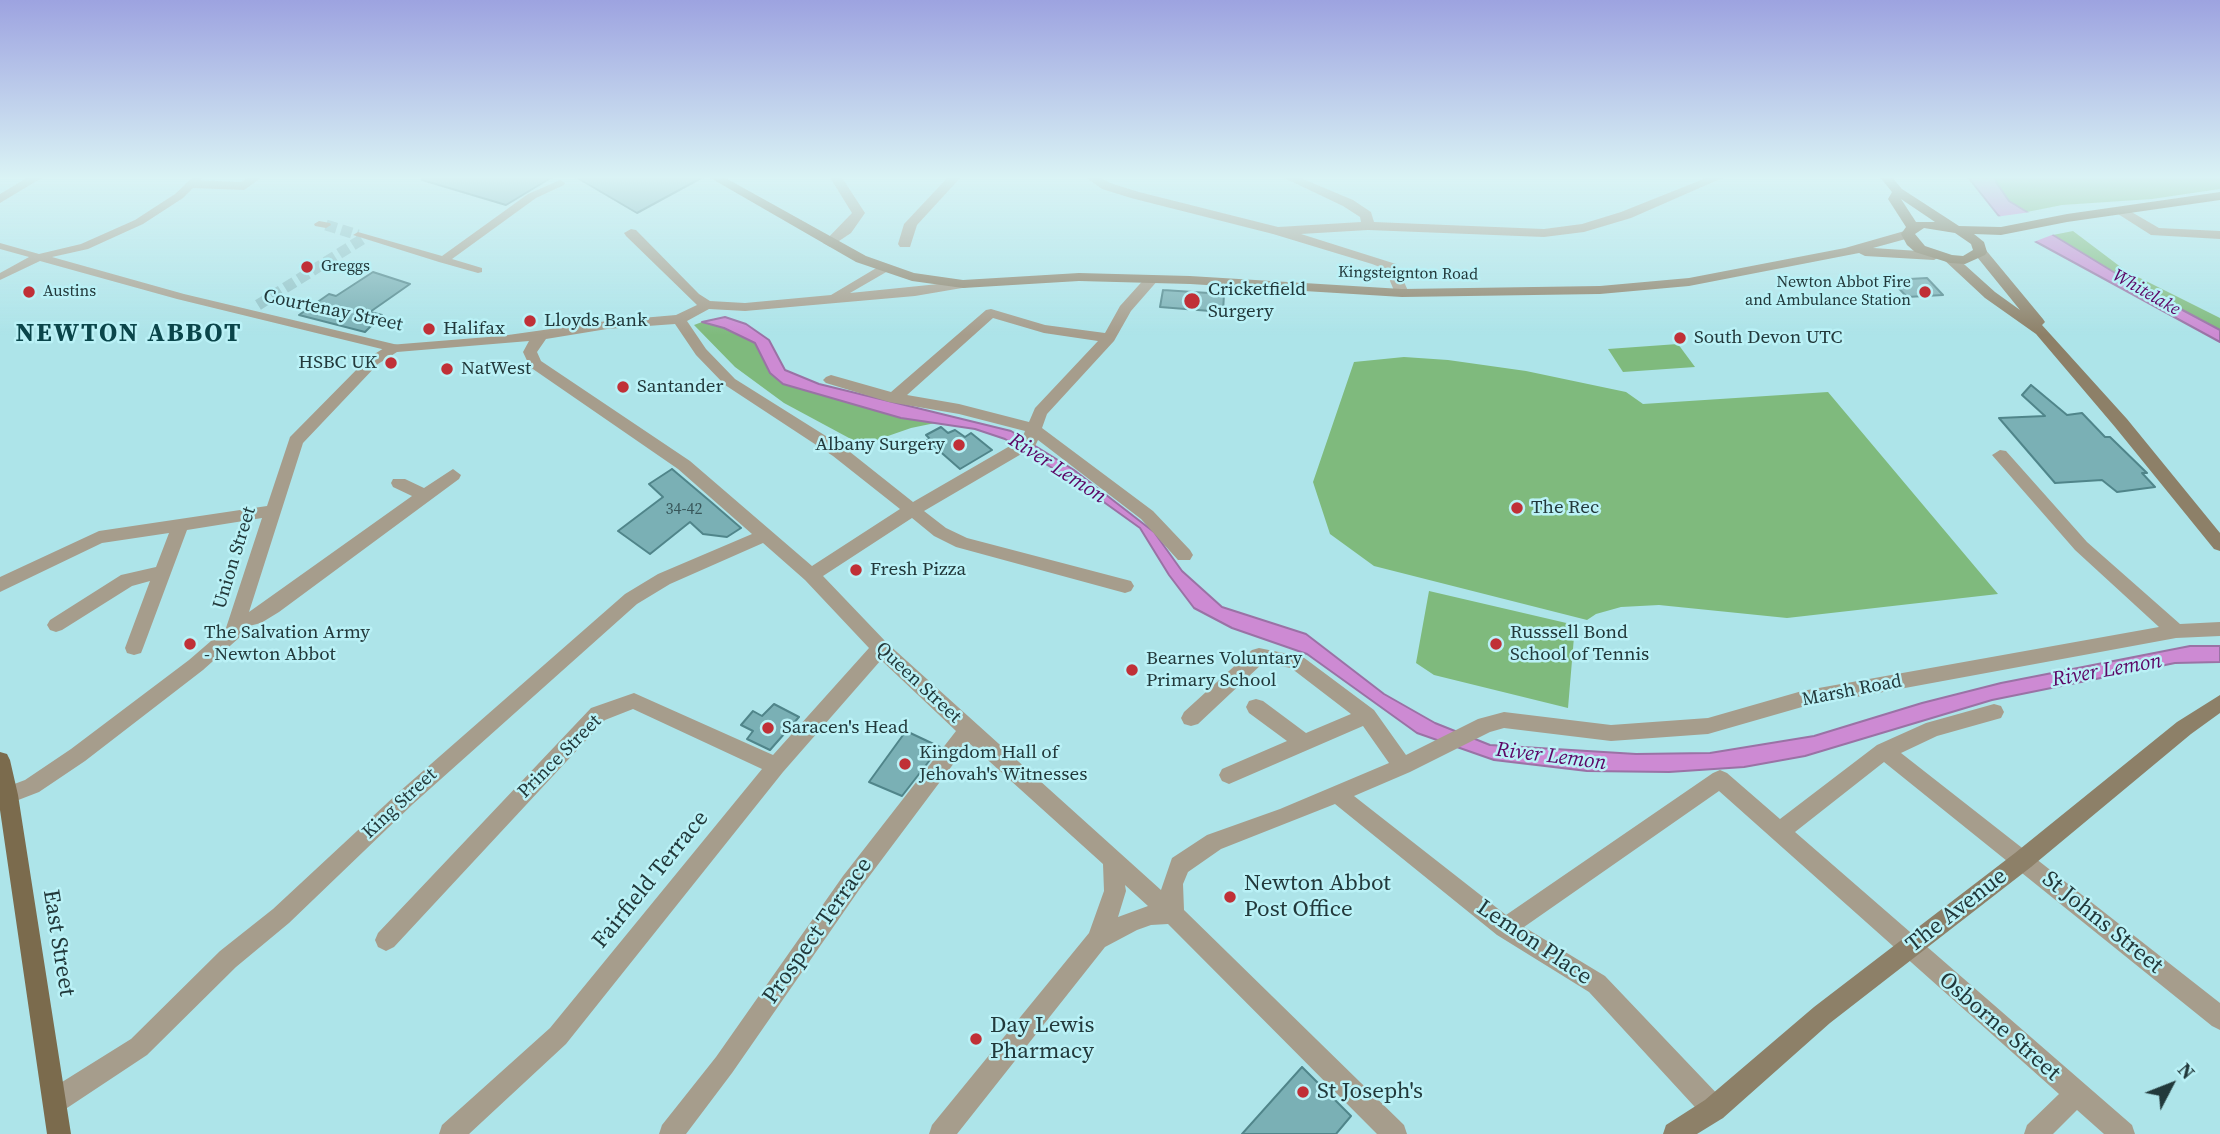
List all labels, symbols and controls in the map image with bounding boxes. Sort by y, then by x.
place label: Greggs [321,257,370,277]
marker: Greggs [299,259,315,275]
street label: Kingsteignton Road [1338,263,1478,285]
water label: Whitelake [2109,265,2183,321]
place label: Newton Abbot Fire and Ambulance Station [1745,273,1911,311]
place label: Cricketfield Surgery [1208,279,1306,323]
place label: Austins [43,282,96,302]
marker: Austins [21,284,37,300]
marker: Newton Abbot Fire and Ambulance Station [1917,284,1933,300]
street label: Courtenay Street [261,285,405,337]
marker: Cricketfield Surgery [1182,291,1202,311]
place label: Lloyds Bank [544,310,647,332]
marker: Lloyds Bank [522,313,538,329]
district label: NEWTON ABBOT [17,318,241,350]
place label: Halifax [443,318,505,340]
marker: Halifax [421,321,437,337]
place label: South Devon UTC [1694,327,1843,349]
marker: South Devon UTC [1672,330,1688,346]
place label: HSBC UK [298,352,377,374]
marker: HSBC UK [383,355,399,371]
place label: NatWest [461,358,531,380]
marker: NatWest [439,361,455,377]
place label: Santander [637,376,723,398]
marker: Santander [615,379,631,395]
water label: River Lemon [1004,428,1110,510]
place label: Albany Surgery [815,434,945,456]
marker: Albany Surgery [951,437,967,453]
place label: The Rec [1531,497,1599,519]
house number: 34-42 [666,500,702,520]
marker: The Rec [1509,500,1525,516]
street label: Union Street [209,504,261,612]
place label: Fresh Pizza [870,559,966,581]
marker: Fresh Pizza [848,562,864,578]
place label: The Salvation Army - Newton Abbot [204,622,370,666]
place label: Russsell Bond School of Tennis [1510,622,1649,666]
marker: The Salvation Army - Newton Abbot [182,636,198,652]
marker: Russsell Bond School of Tennis [1488,636,1504,652]
street label: Queen Street [870,638,966,728]
place label: Bearnes Voluntary Primary School [1146,648,1302,692]
water label: River Lemon [2050,649,2164,693]
marker: Bearnes Voluntary Primary School [1124,662,1140,678]
street label: Marsh Road [1800,670,1904,712]
street label: Prince Street [514,711,606,803]
place label: Saracen's Head [782,717,908,739]
marker: Saracen's Head [760,720,776,736]
water label: River Lemon [1494,738,1608,776]
place label: Kingdom Hall of Jehovah's Witnesses [919,742,1087,786]
marker: Kingdom Hall of Jehovah's Witnesses [897,756,913,772]
street label: King Street [358,764,442,844]
street label: Fairfield Terrace [587,806,715,954]
street label: Prospect Terrace [757,853,879,1009]
street label: The Avenue [1901,863,2013,959]
street label: St Johns Street [2036,866,2168,980]
place label: Newton Abbot Post Office [1244,870,1391,924]
street label: East Street [36,888,80,998]
marker: Newton Abbot Post Office [1222,889,1238,905]
street label: Lemon Place [1471,894,1597,992]
street label: Osborne Street [1933,967,2065,1087]
place label: Day Lewis Pharmacy [990,1012,1095,1066]
marker: Day Lewis Pharmacy [968,1031,984,1047]
north arrow [2136,1050,2206,1120]
text: N [2172,1057,2201,1085]
place label: St Joseph's [1317,1078,1423,1106]
marker: St Joseph's [1295,1084,1311,1100]

